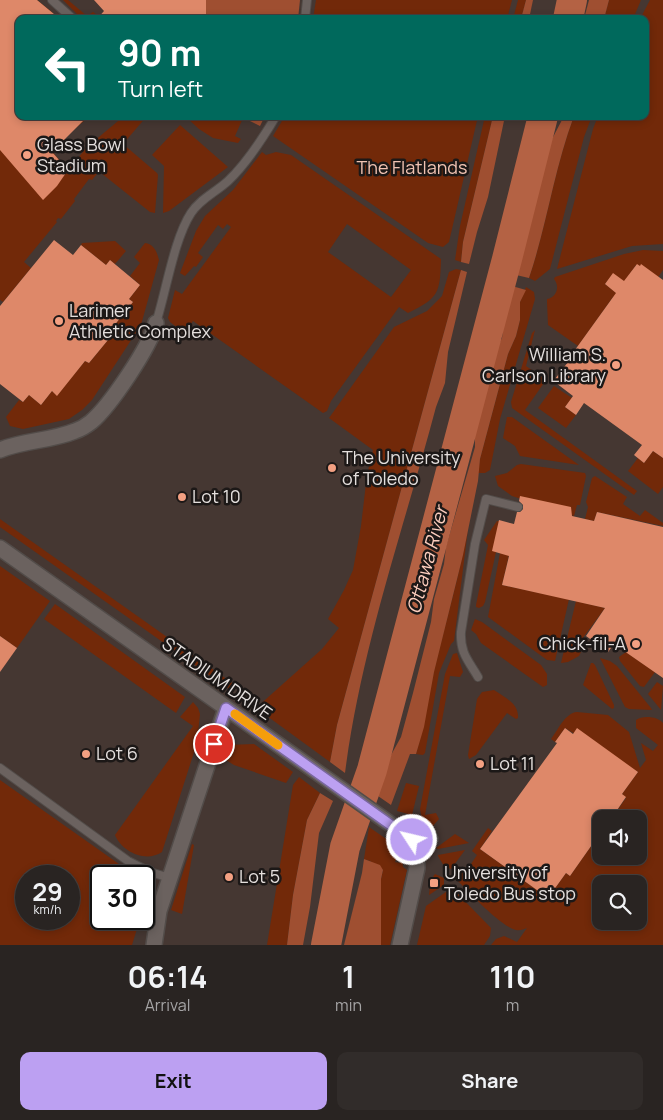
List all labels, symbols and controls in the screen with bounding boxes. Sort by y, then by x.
text: 90 m [118,29,201,77]
icon: left [35,35,100,100]
text: Turn left [118,74,203,104]
place label: Glass Bowl Stadium [37,132,126,177]
marker: Glass Bowl Stadium [21,149,33,161]
park label: The Flatlands [357,155,467,179]
place label: Larimer Athletic Complex [69,298,211,343]
marker: Larimer Athletic Complex [53,315,65,327]
place label: William S. Carlson Library [482,342,607,387]
marker: William S. Carlson Library [610,359,622,371]
place label: The University of Toledo [342,445,461,490]
marker: The University of Toledo [326,462,338,474]
place label: Lot 10 [192,484,241,508]
marker: Lot 10 [176,491,188,503]
water label: Ottawa River [400,501,454,617]
street label: STADIUM DRIVE [158,631,277,725]
place label: Chick-fil-A [539,631,627,655]
marker: Chick-fil-A [630,638,642,650]
pin [193,723,235,765]
icon: arrive [200,730,228,758]
place label: Lot 6 [96,741,138,765]
marker: Lot 6 [80,748,92,760]
place label: Lot 11 [490,751,535,775]
marker: Lot 11 [474,758,486,770]
map controls [592,810,647,930]
button: sound [592,810,647,865]
position arrow [385,813,437,865]
place label: University of Toledo Bus stop [444,860,576,905]
place label: Lot 5 [239,864,280,888]
speed limit sign: 30 [90,865,155,930]
marker: Lot 5 [223,871,235,883]
text: 29 [32,874,63,909]
button: search [592,875,647,930]
marker: University of Toledo Bus stop [428,877,440,889]
text: km/h [34,901,61,918]
text: 06:14 [128,956,208,997]
text: 1 [342,956,355,997]
text: 110 [489,956,535,997]
text: Arrival [145,994,190,1016]
text: min [335,994,362,1016]
text: m [506,994,519,1016]
button: Exit [20,1052,327,1110]
button: Share [337,1052,643,1110]

